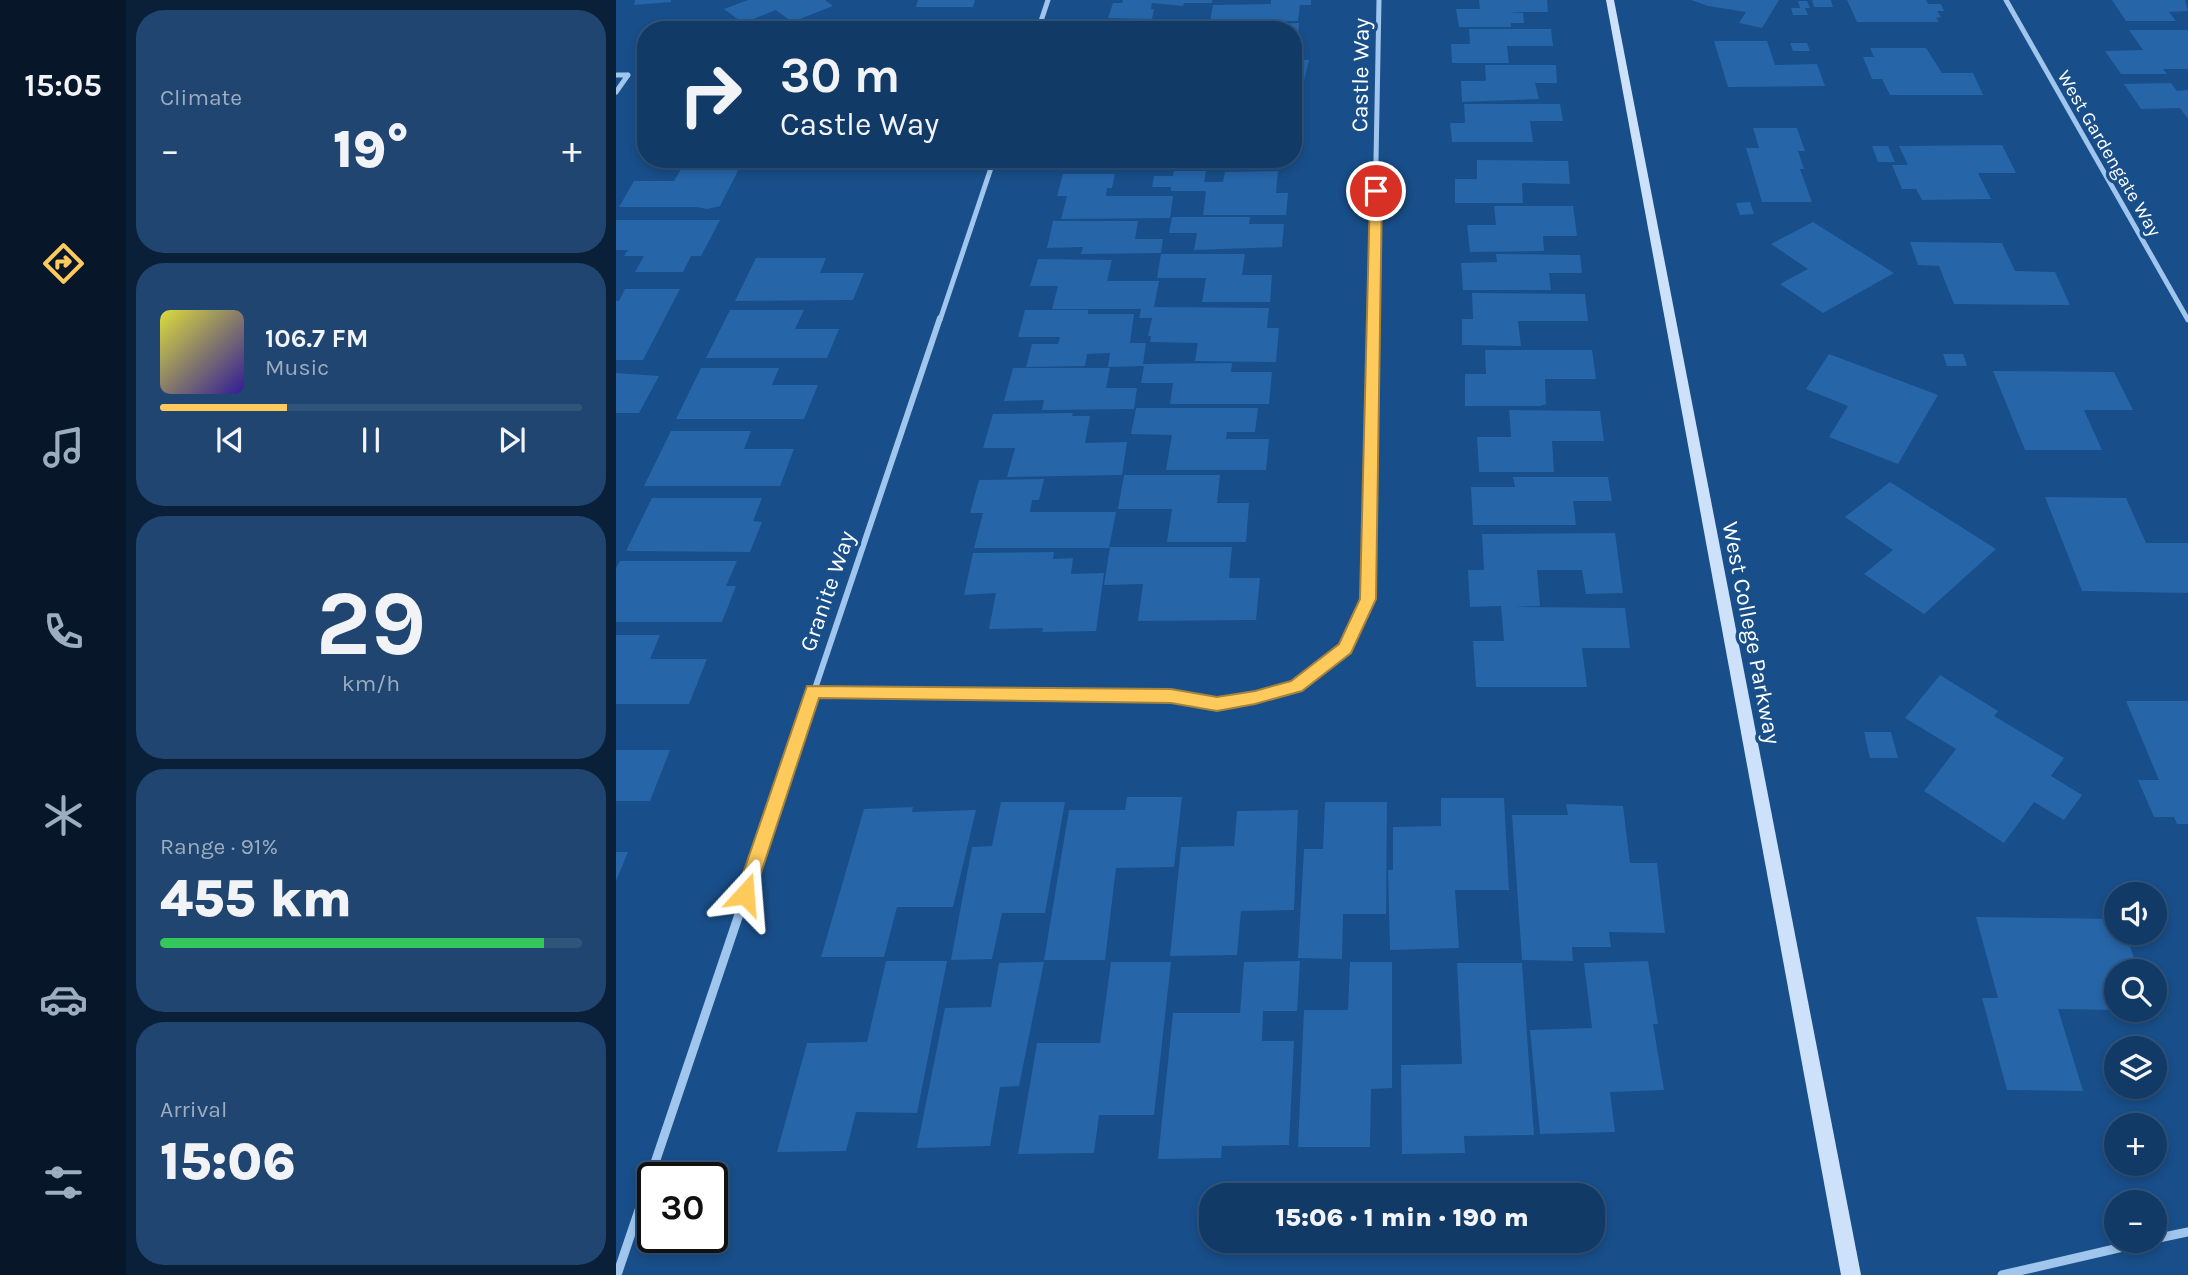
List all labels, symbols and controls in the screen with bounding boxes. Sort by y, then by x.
street label: Castle Way [1346,17,1375,132]
text: 30 m [780,47,900,104]
icon: right [665,49,756,140]
text: 15:05 [24,67,102,104]
street label: West Gardengate Way [2053,67,2166,241]
text: Climate [160,84,242,111]
text: Castle Way [780,106,939,143]
text: 19° [333,119,409,180]
text: − [160,128,180,173]
text: + [562,128,582,173]
pin [1346,161,1406,221]
icon: arrive [1357,172,1395,210]
icon: directions [39,239,88,288]
text: 106.7 FM [265,323,369,354]
text: Music [265,354,329,381]
icon: previous [211,421,249,459]
icon: pause [352,421,390,459]
icon: next [493,421,531,459]
icon: music [39,423,88,472]
street label: West College Parkway [1717,520,1786,747]
street label: Granite Way [794,527,861,655]
text: 29 [316,571,426,677]
icon: phone [39,607,88,656]
text: km/h [342,670,400,697]
icon: climate [39,791,88,840]
text: Range · 91% [160,833,278,860]
position arrow [708,857,782,931]
text: 455 km [160,868,352,929]
map controls [2104,882,2167,1253]
button: sound [2104,882,2167,945]
button: search [2104,959,2167,1022]
icon: car [39,975,88,1024]
button: layers [2104,1036,2167,1099]
text: Arrival [160,1096,227,1123]
button: + [2104,1113,2167,1176]
text: 15:06 [160,1131,296,1192]
icon: filters [39,1158,88,1207]
speed limit sign: 30 [637,1162,728,1253]
button: − [2104,1190,2167,1253]
text: 15:06 · 1 min · 190 m [1275,1202,1529,1233]

